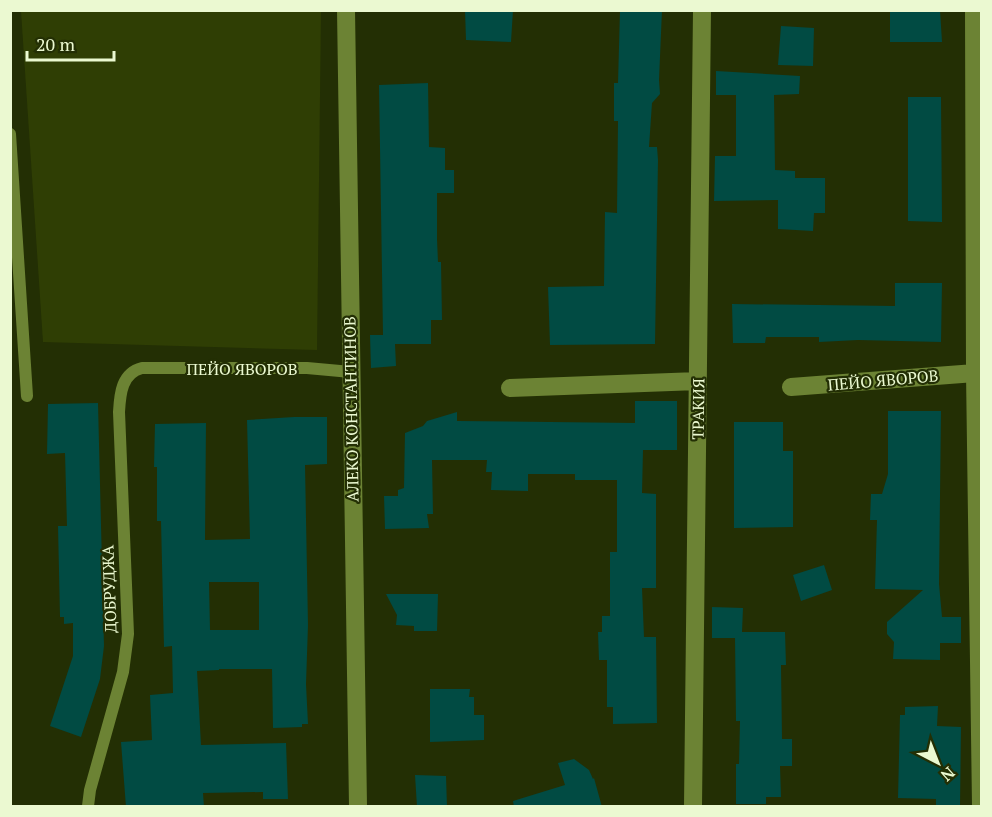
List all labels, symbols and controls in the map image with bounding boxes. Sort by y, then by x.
scale bar [27,24,114,62]
text: 20 m [36,32,76,56]
street label: АЛЕКО КОНСТАНТИНОВ [338,316,364,502]
street label: ПЕЙО ЯВОРОВ [186,358,298,380]
street label: ПЕЙО ЯВОРОВ [827,364,939,396]
street label: ТРАКИЯ [686,378,710,440]
street label: ДОБРУДЖА [96,545,122,633]
north arrow [908,733,968,793]
text: N [936,762,960,786]

